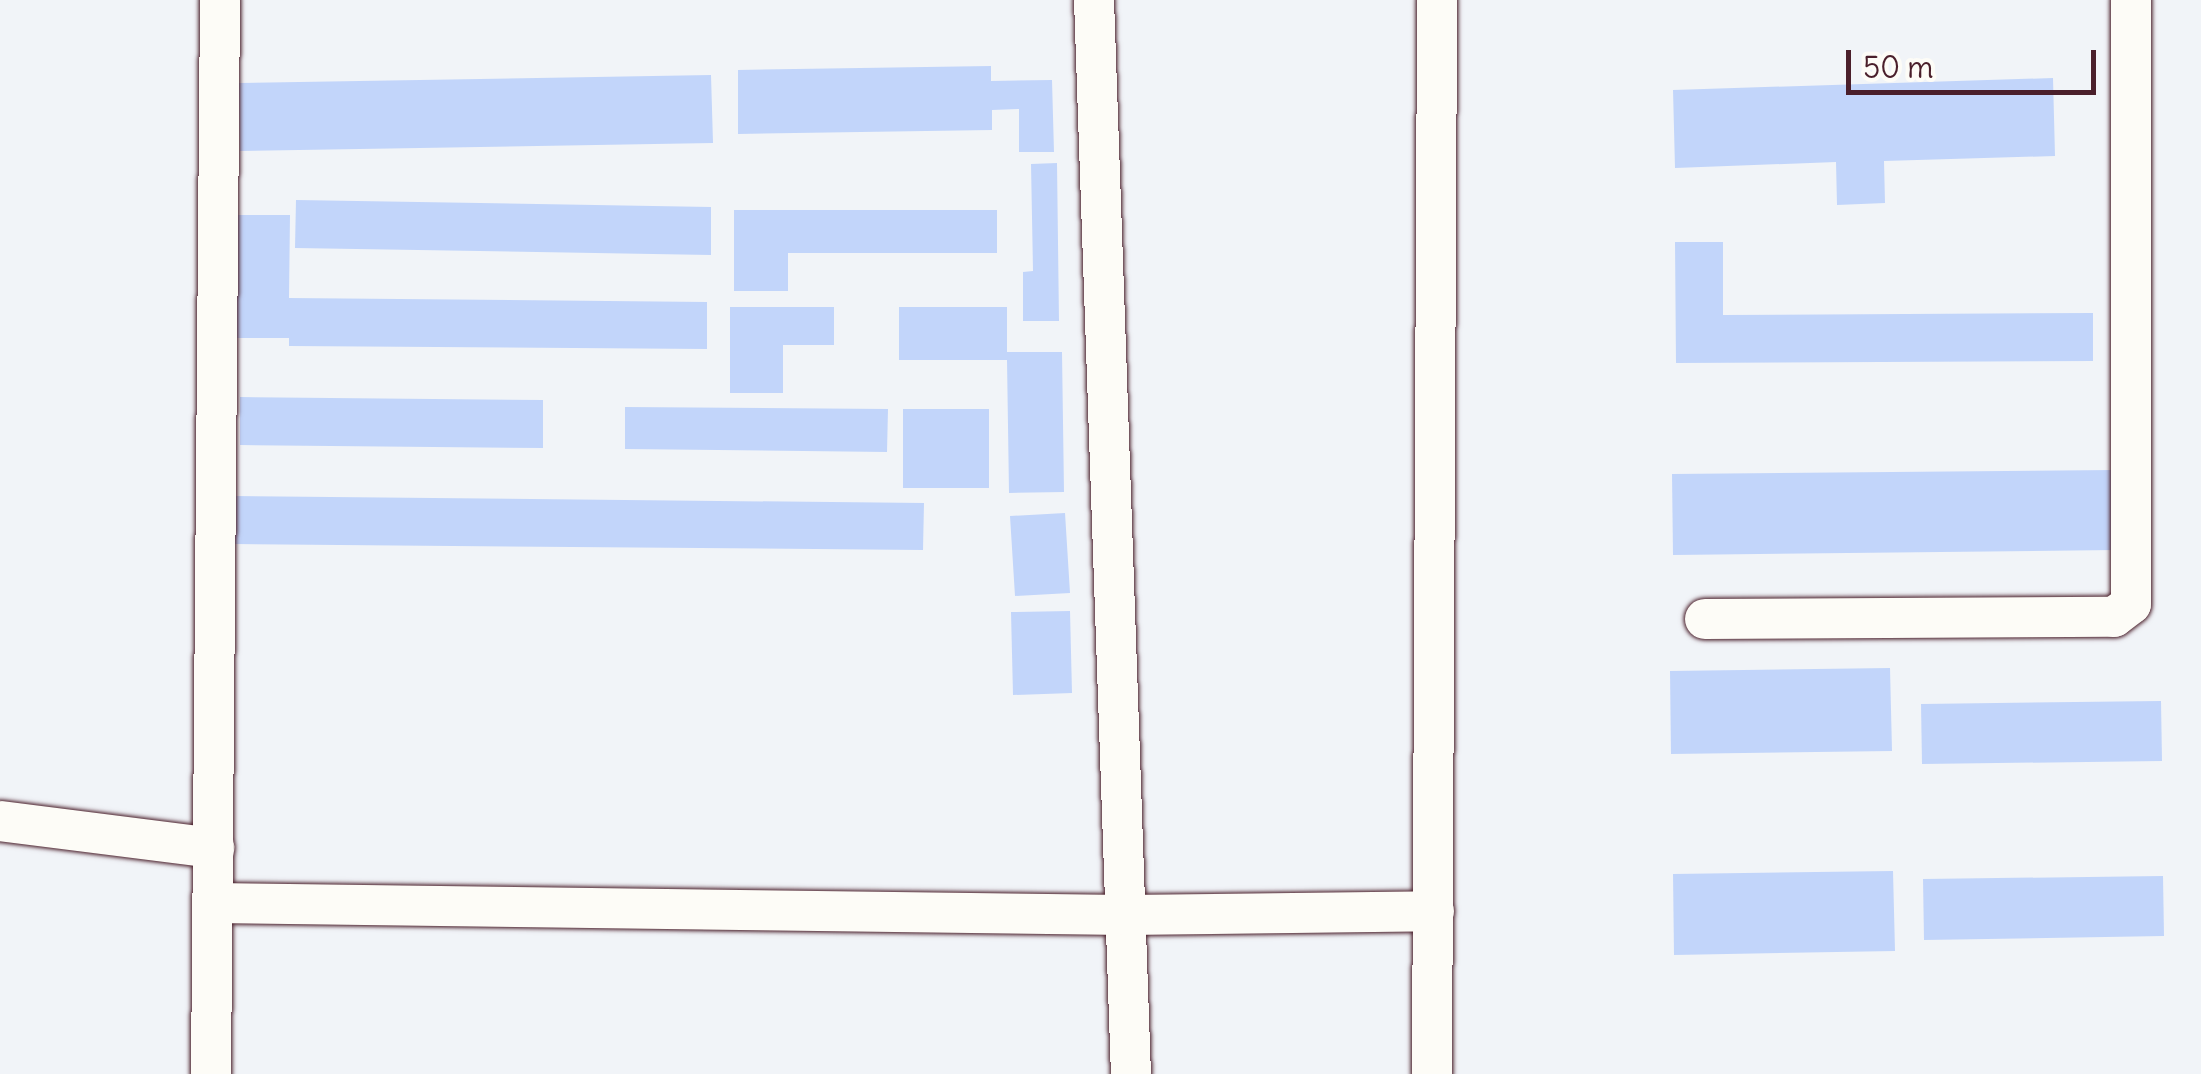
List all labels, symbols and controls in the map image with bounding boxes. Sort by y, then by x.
scale bar [1851,30,2101,92]
text: 50 m [1863,48,1933,86]

